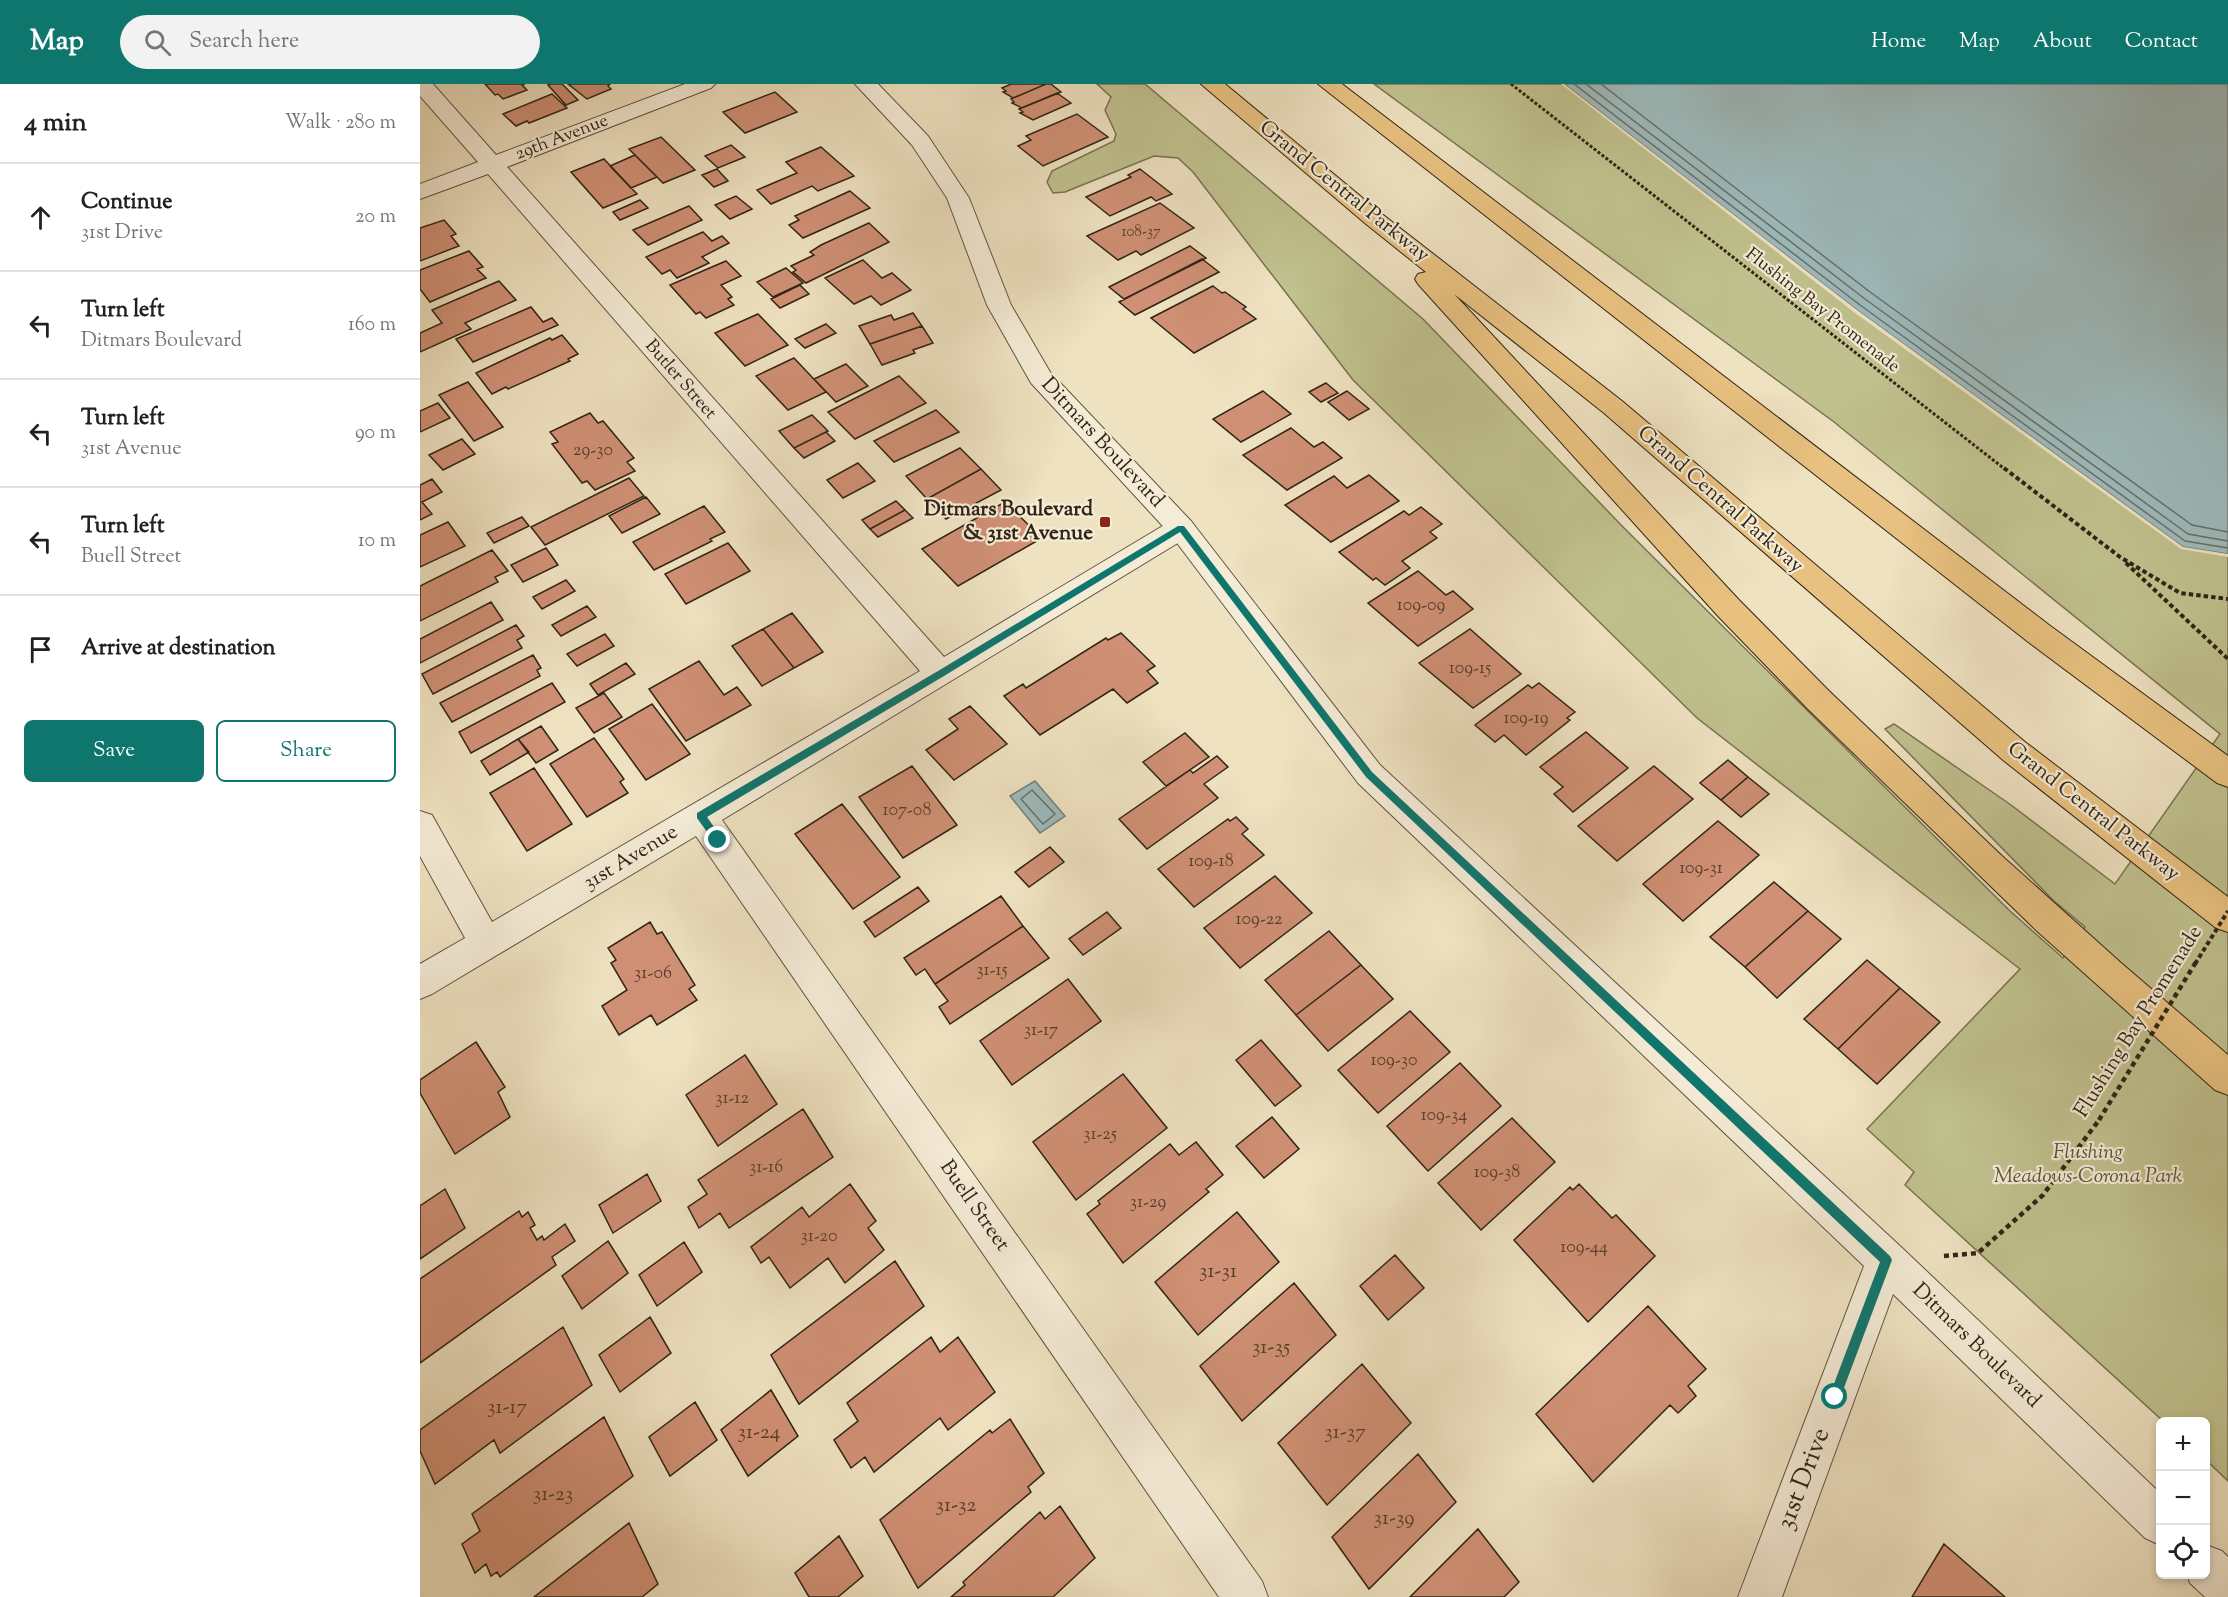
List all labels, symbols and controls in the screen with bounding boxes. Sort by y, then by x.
search box [120,15,540,69]
text: Map [30,22,84,62]
icon: search [141,26,174,59]
text: Search here [189,26,299,58]
text: Home [1871,27,1926,57]
text: Map [1959,27,2000,57]
text: About [2033,27,2092,57]
text: Contact [2125,27,2198,57]
text: 4 min [24,105,87,142]
street label: 29th Avenue [512,108,612,168]
text: Walk · 280 m [285,109,396,138]
street label: Grand Central Parkway [1252,114,1436,271]
text: Continue [81,187,172,219]
icon: ahead [24,201,57,234]
text: 20 m [355,203,396,232]
text: 31st Drive [81,219,163,248]
house number: 108-37 [1121,222,1161,243]
street label: Flushing Bay Promenade [1739,242,1905,380]
text: Turn left [81,295,164,327]
icon: left [24,309,57,342]
text: 160 m [348,311,396,340]
text: Ditmars Boulevard [81,327,242,356]
street label: Butler Street [638,334,722,426]
street label: Ditmars Boulevard [1033,371,1171,515]
text: Turn left [81,403,164,435]
icon: left [24,417,57,450]
text: 90 m [355,419,396,448]
street label: Grand Central Parkway [1630,419,1810,581]
text: 31st Avenue [81,435,182,464]
house number: 29-30 [573,438,613,464]
place label: Ditmars Boulevard & 31st Avenue [924,495,1093,549]
text: Turn left [81,511,164,543]
marker: Ditmars Boulevard & 31st Avenue [1098,515,1112,529]
icon: left [24,525,57,558]
text: 10 m [358,527,396,556]
text: Buell Street [81,543,181,572]
house number: 109-09 [1397,593,1446,619]
icon: arrive [24,633,57,666]
text: Arrive at destination [81,633,276,665]
house number: 109-15 [1449,656,1491,682]
house number: 109-19 [1504,706,1549,732]
button: Save [24,720,204,782]
button: Share [216,720,396,782]
street label: Grand Central Parkway [2000,735,2186,889]
house number: 107-08 [883,798,931,824]
street label: 31st Avenue [578,818,684,898]
route end [704,826,730,852]
house number: 109-18 [1188,849,1234,875]
house number: 109-31 [1679,856,1723,882]
house number: 109-22 [1236,907,1283,933]
street label: Flushing Bay Promenade [2068,920,2210,1124]
house number: 31-15 [976,958,1008,984]
house number: 31-06 [634,961,672,987]
house number: 31-17 [1024,1018,1058,1044]
house number: 109-30 [1371,1048,1417,1074]
house number: 31-12 [715,1086,749,1112]
house number: 109-34 [1421,1103,1467,1129]
house number: 31-25 [1083,1122,1117,1148]
park label: Flushing Meadows-Corona Park [1994,1138,2183,1192]
street label: Buell Street [931,1154,1017,1258]
house number: 31-16 [749,1155,783,1181]
house number: 109-38 [1474,1160,1520,1186]
house number: 31-29 [1130,1190,1166,1216]
house number: 31-20 [800,1224,838,1250]
house number: 109-44 [1560,1235,1608,1261]
house number: 31-31 [1199,1257,1237,1287]
street label: Ditmars Boulevard [1905,1276,2047,1416]
house number: 31-35 [1252,1333,1290,1363]
route start [1821,1383,1847,1409]
house number: 31-17 [487,1393,527,1423]
map controls [2156,1417,2210,1579]
button: + [2156,1417,2210,1471]
house number: 31-24 [738,1418,780,1448]
house number: 31-37 [1324,1418,1366,1448]
street label: 31st Drive [1768,1423,1840,1535]
button: − [2156,1471,2210,1525]
house number: 31-23 [533,1480,573,1510]
house number: 31-32 [936,1491,977,1521]
house number: 31-39 [1373,1504,1415,1534]
button: locate [2156,1525,2210,1579]

